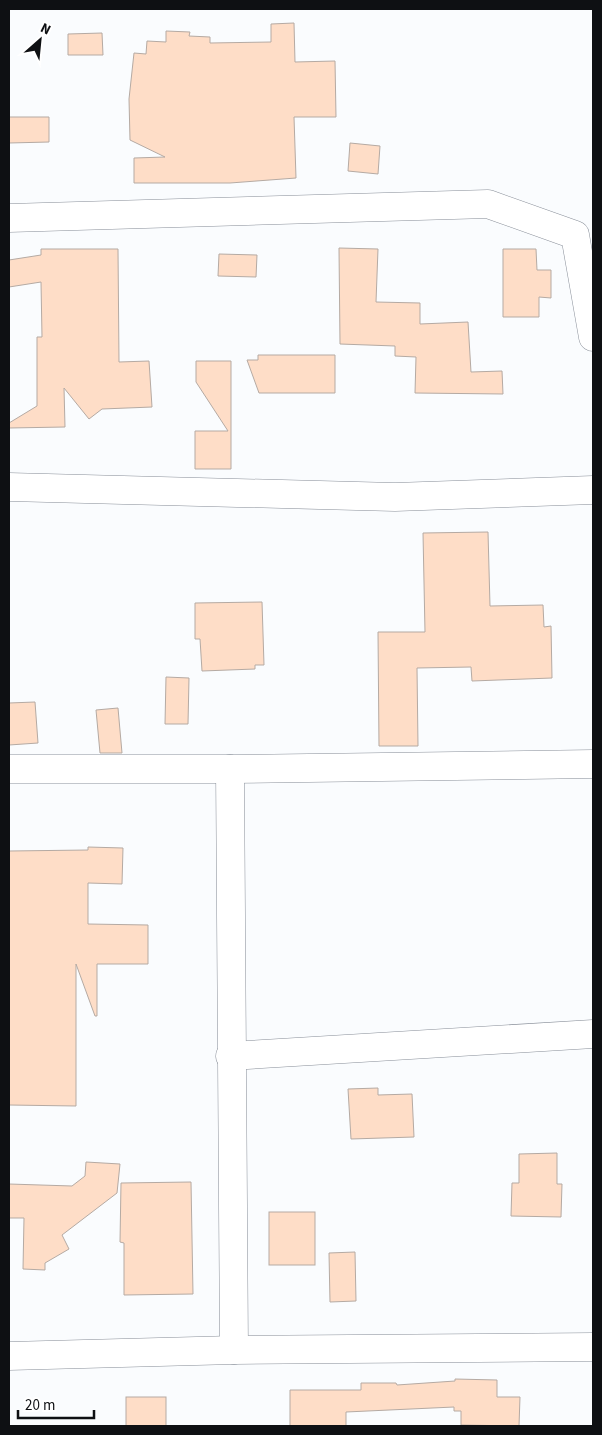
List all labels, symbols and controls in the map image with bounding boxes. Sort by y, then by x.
north arrow [15,15,65,65]
text: N [37,18,54,40]
scale bar [18,1388,94,1420]
text: 20 m [25,1395,55,1416]

